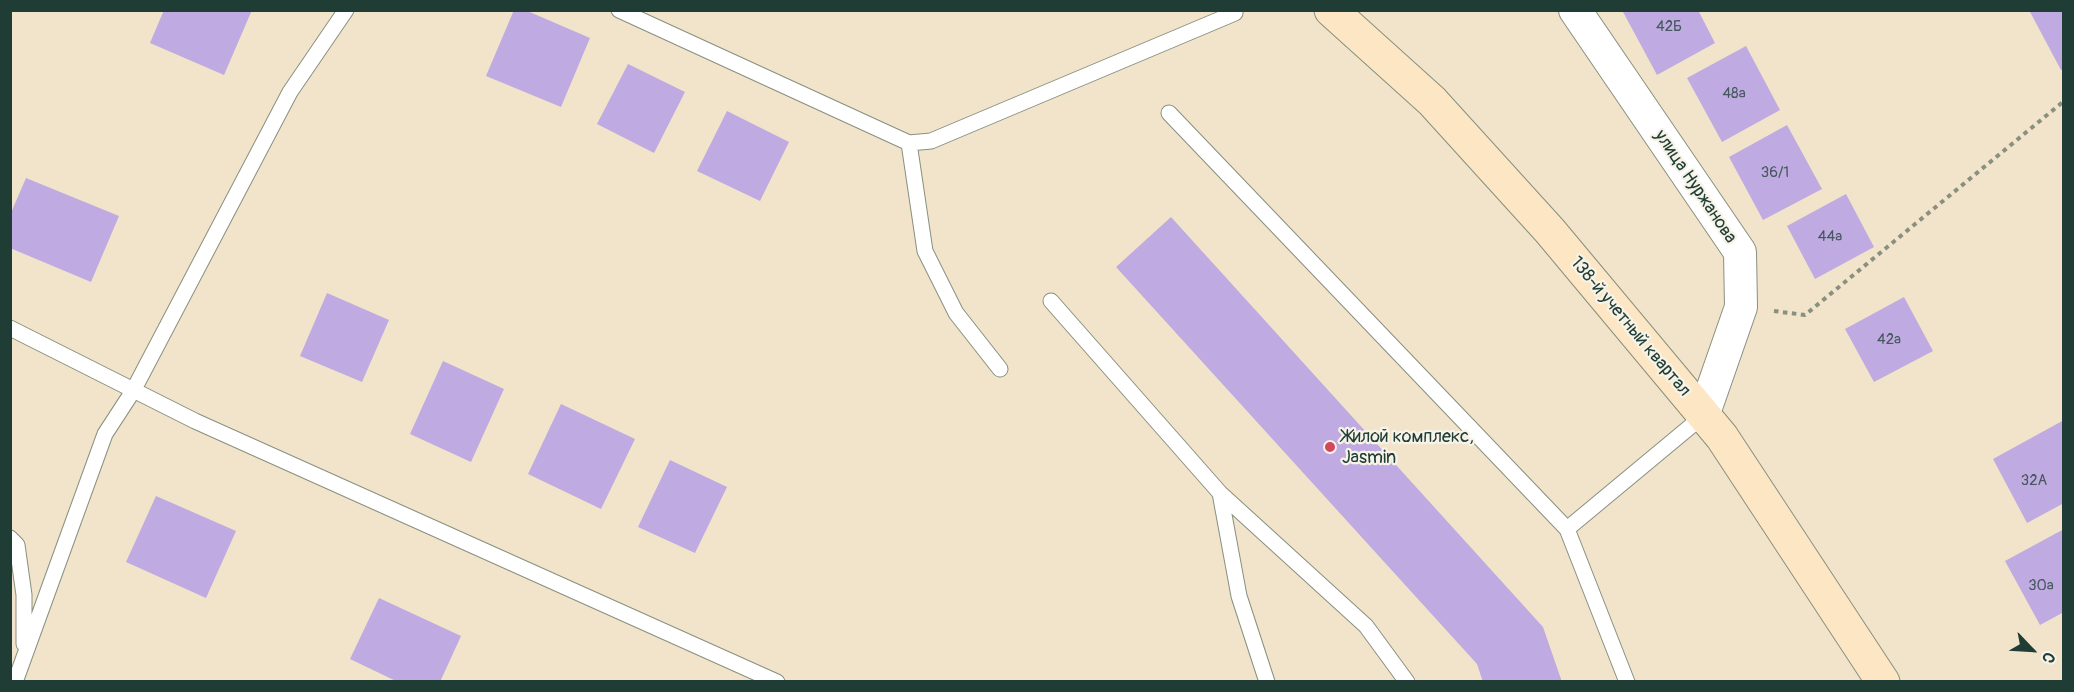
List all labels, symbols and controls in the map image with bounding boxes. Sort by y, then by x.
house number: 42Б [1656,18,1682,36]
house number: 48а [1722,85,1746,103]
street label: улица Нуржанова [1649,126,1741,248]
house number: 36/1 [1761,164,1789,182]
house number: 44а [1818,228,1842,246]
street label: 138-й учетный квартал [1565,253,1695,401]
house number: 42а [1877,331,1901,349]
place label: Жилой комплекс, Jasmin [1342,426,1474,468]
marker: Жилой комплекс, Jasmin [1323,440,1337,454]
house number: 32А [2021,472,2047,490]
house number: 30а [2028,577,2054,595]
north arrow [2002,620,2062,680]
text: С [2037,649,2059,666]

